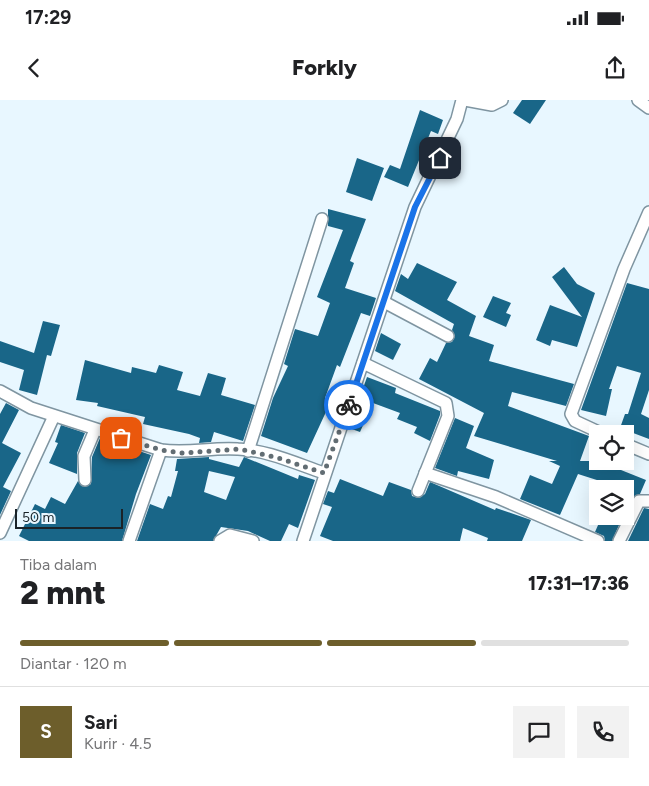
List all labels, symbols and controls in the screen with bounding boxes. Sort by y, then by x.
text: 17:29 [25,6,71,29]
icon: back [20,54,48,82]
text: Forkly [292,54,357,81]
icon: share [601,54,629,82]
pin [419,137,461,179]
icon: home [426,144,454,172]
courier [324,380,374,430]
icon: bike [335,391,363,419]
pin [100,417,142,459]
icon: bag [107,424,135,452]
map controls [589,425,634,525]
button: locate [589,425,634,470]
button: layers [589,480,634,525]
scale bar [15,506,122,529]
text: 50 m [22,509,54,526]
text: Tiba dalam [20,555,97,574]
text: 17:31–17:36 [528,572,629,595]
text: 2 mnt [20,574,106,612]
text: Diantar · 120 m [20,654,127,673]
button: chat [513,706,565,758]
button: phone [577,706,629,758]
text: Sari [84,711,118,734]
text: S [40,720,52,743]
text: Kurir · 4.5 [84,734,152,753]

